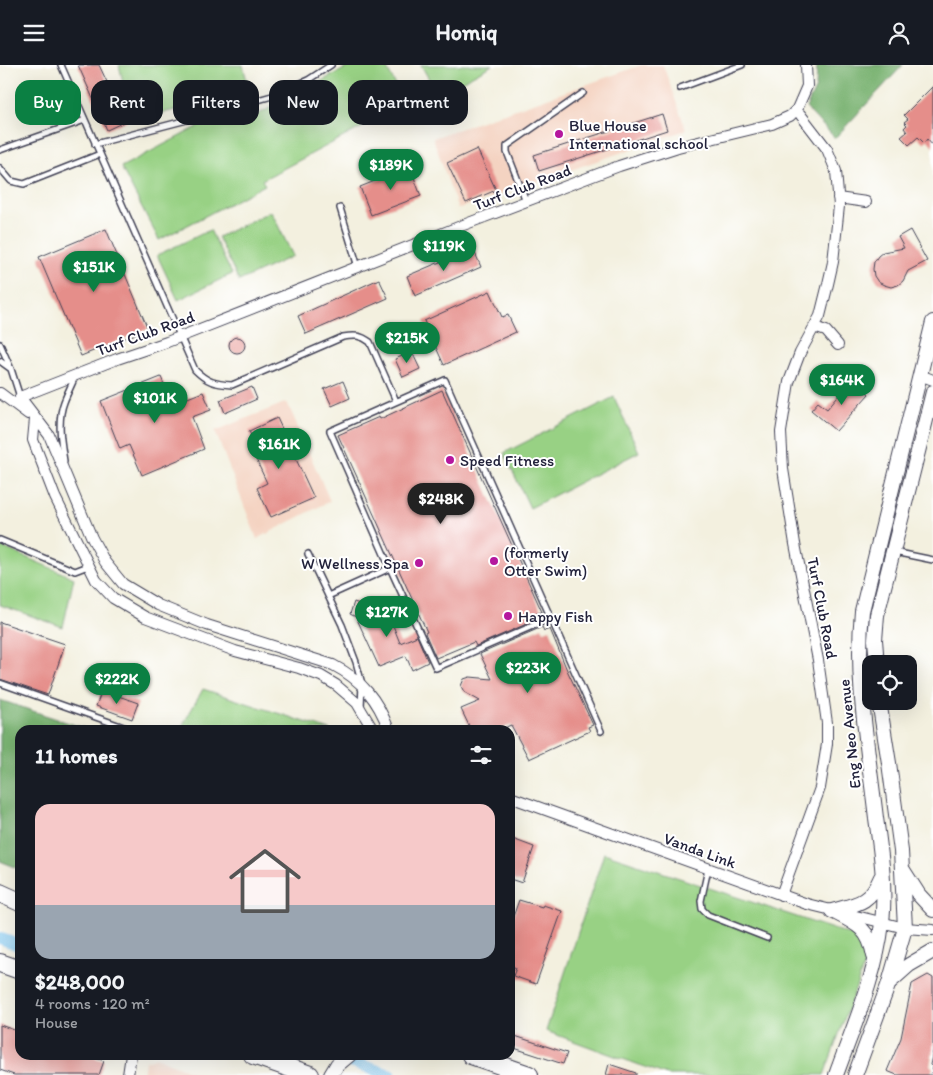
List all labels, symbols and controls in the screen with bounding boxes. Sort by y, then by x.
icon: menu [20,19,48,47]
text: Homiq [436,19,497,46]
icon: person [885,19,913,47]
chip: Buy [15,80,81,125]
chip: Rent [91,80,163,125]
chip: Filters [173,80,259,125]
chip: New [269,80,338,125]
chip: Apartment [348,80,468,125]
place label: Blue House International school [569,116,709,153]
marker: Blue House International school [553,128,565,140]
pin: $189K [356,149,426,191]
text: $189K [370,155,412,174]
street label: Turf Club Road [471,160,574,215]
pin: $119K [409,229,479,272]
text: $119K [423,236,465,255]
pin: $151K [59,251,129,293]
text: $151K [73,257,115,276]
street label: Turf Club Road [94,307,197,360]
pin: $215K [372,321,442,364]
text: $215K [386,328,428,347]
pin: $164K [807,363,877,406]
text: $164K [820,370,864,389]
pin: $101K [120,381,190,424]
text: $101K [133,388,177,407]
pin: $161K [244,427,314,470]
text: $161K [258,434,300,453]
place label: Speed Fitness [460,451,554,470]
marker: Speed Fitness [444,454,456,466]
pin: $248K [406,483,476,525]
text: $248K [418,489,464,508]
place label: (formerly Otter Swim) [504,543,587,580]
place label: W Wellness Spa [301,554,410,573]
marker: (formerly Otter Swim) [488,555,500,567]
street label: Turf Club Road [803,556,842,661]
marker: W Wellness Spa [413,557,425,569]
pin: $127K [352,595,422,638]
text: $127K [366,602,408,621]
place label: Happy Fish [518,607,593,626]
marker: Happy Fish [502,610,514,622]
pin: $223K [493,651,563,694]
map controls [862,655,917,710]
button: locate [862,655,917,710]
text: $223K [506,658,550,677]
pin: $222K [82,663,152,705]
text: $222K [95,669,139,688]
street label: Eng Neo Avenue [834,678,865,790]
icon: filters [467,741,495,769]
text: 11 homes [35,743,118,768]
street label: Vanda Link [661,829,739,873]
icon: home [220,836,310,926]
text: $248,000 [35,969,125,994]
text: 4 rooms · 120 m² [35,994,150,1013]
text: House [35,1013,78,1032]

